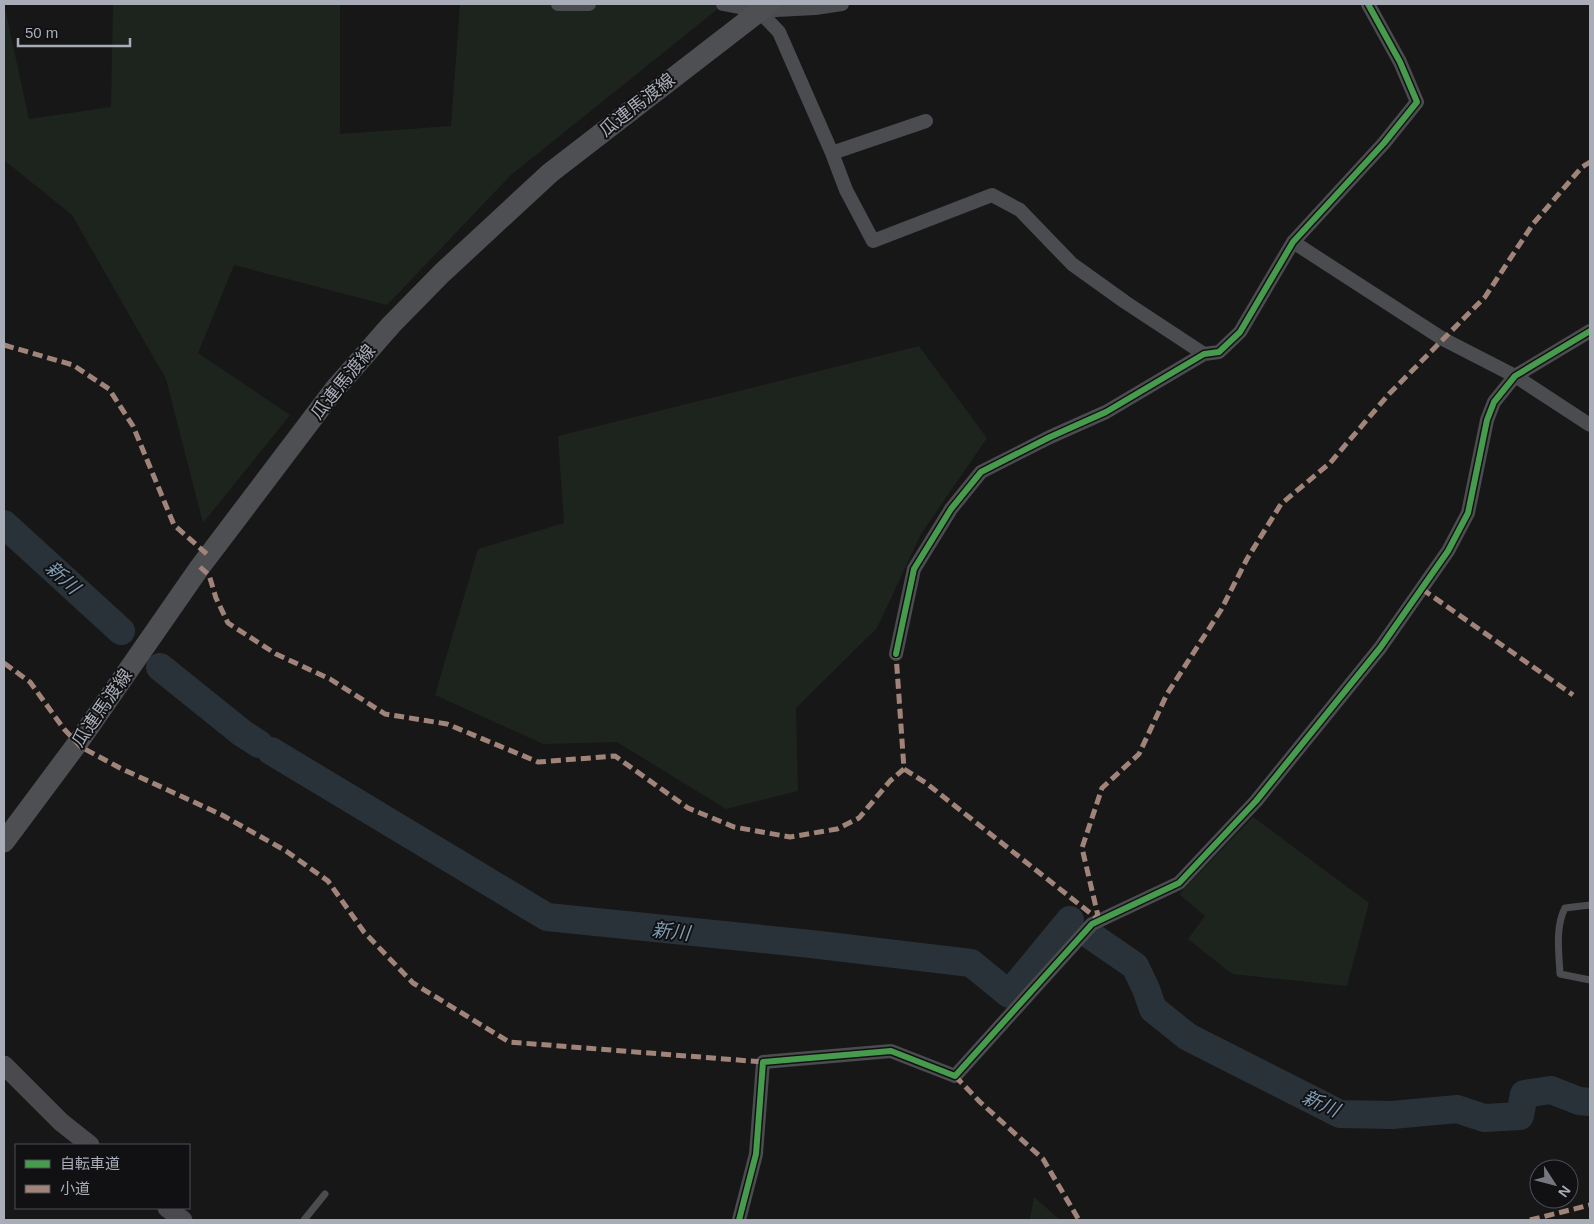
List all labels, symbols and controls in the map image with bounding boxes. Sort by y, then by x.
scale bar [18,15,130,47]
text: 50 m [25,24,58,41]
street label: 瓜連馬渡線 [595,69,679,141]
street label: 瓜連馬渡線 [307,341,379,423]
water label: 新川 [42,557,85,599]
street label: 瓜連馬渡線 [68,665,136,751]
water label: 新川 [651,919,693,944]
water label: 新川 [1299,1086,1344,1122]
legend [15,1144,190,1209]
text: 自転車道 [60,1155,120,1172]
north arrow [1529,1159,1579,1209]
text: 小道 [60,1180,90,1197]
text: N [1555,1183,1574,1200]

